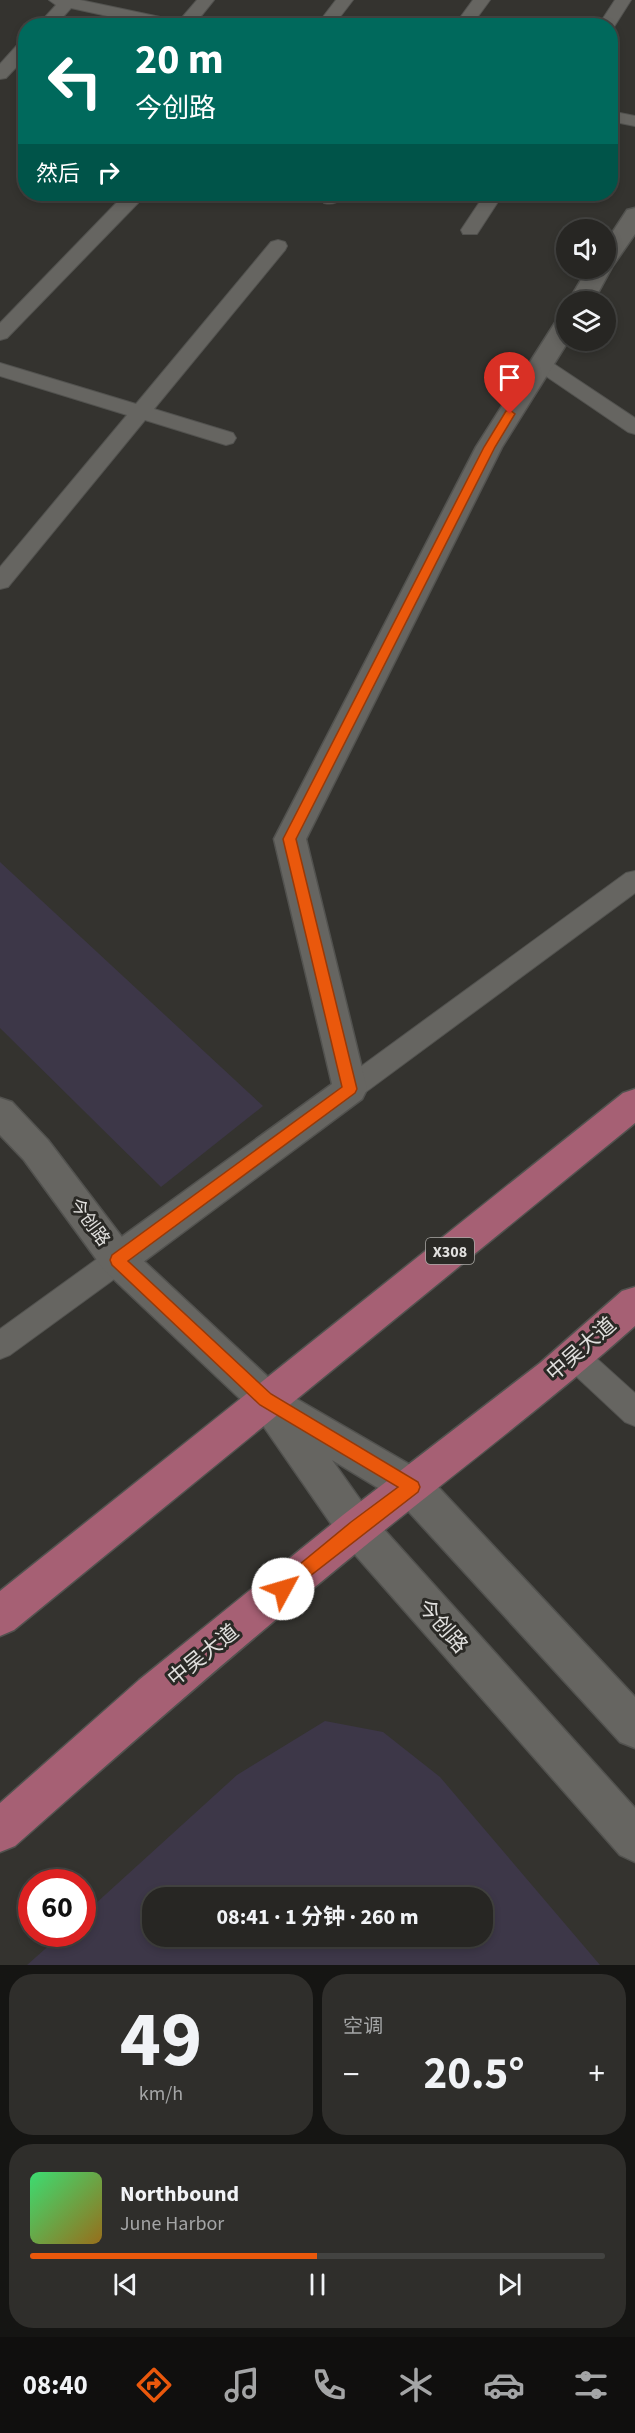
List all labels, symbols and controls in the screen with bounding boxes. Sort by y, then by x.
text: 20 m [135,30,224,90]
icon: left [36,42,114,120]
text: 今创路 [135,89,216,128]
icon: right [92,156,125,189]
text: 然后 [36,158,80,190]
map controls [556,219,616,351]
button: sound [556,219,616,279]
button: layers [556,291,616,351]
pin [484,352,535,414]
icon: arrive [493,361,526,394]
street label: 今创路 [64,1193,116,1251]
road number: X308 [426,1238,474,1264]
street label: 中吴大道 [539,1310,623,1388]
position arrow [251,1557,315,1621]
street label: 今创路 [411,1592,475,1660]
street label: 中吴大道 [161,1617,245,1693]
speed limit sign: 60 [18,1869,96,1947]
text: 08:41 · 1 分钟 · 260 m [217,1901,418,1933]
text: 49 [120,1985,202,2096]
text: 空调 [343,2013,383,2041]
text: 20.5° [423,2042,525,2106]
text: − [343,2051,359,2098]
text: + [589,2051,605,2098]
text: km/h [139,2080,183,2108]
text: Northbound [120,2178,239,2210]
text: June Harbor [120,2210,224,2238]
icon: previous [109,2268,142,2301]
icon: pause [301,2268,334,2301]
icon: next [493,2268,526,2301]
icon: directions [133,2364,175,2406]
icon: music [221,2364,263,2406]
icon: phone [308,2364,350,2406]
icon: climate [395,2364,437,2406]
icon: car [483,2364,525,2406]
icon: filters [570,2364,612,2406]
text: 08:40 [23,2366,88,2405]

